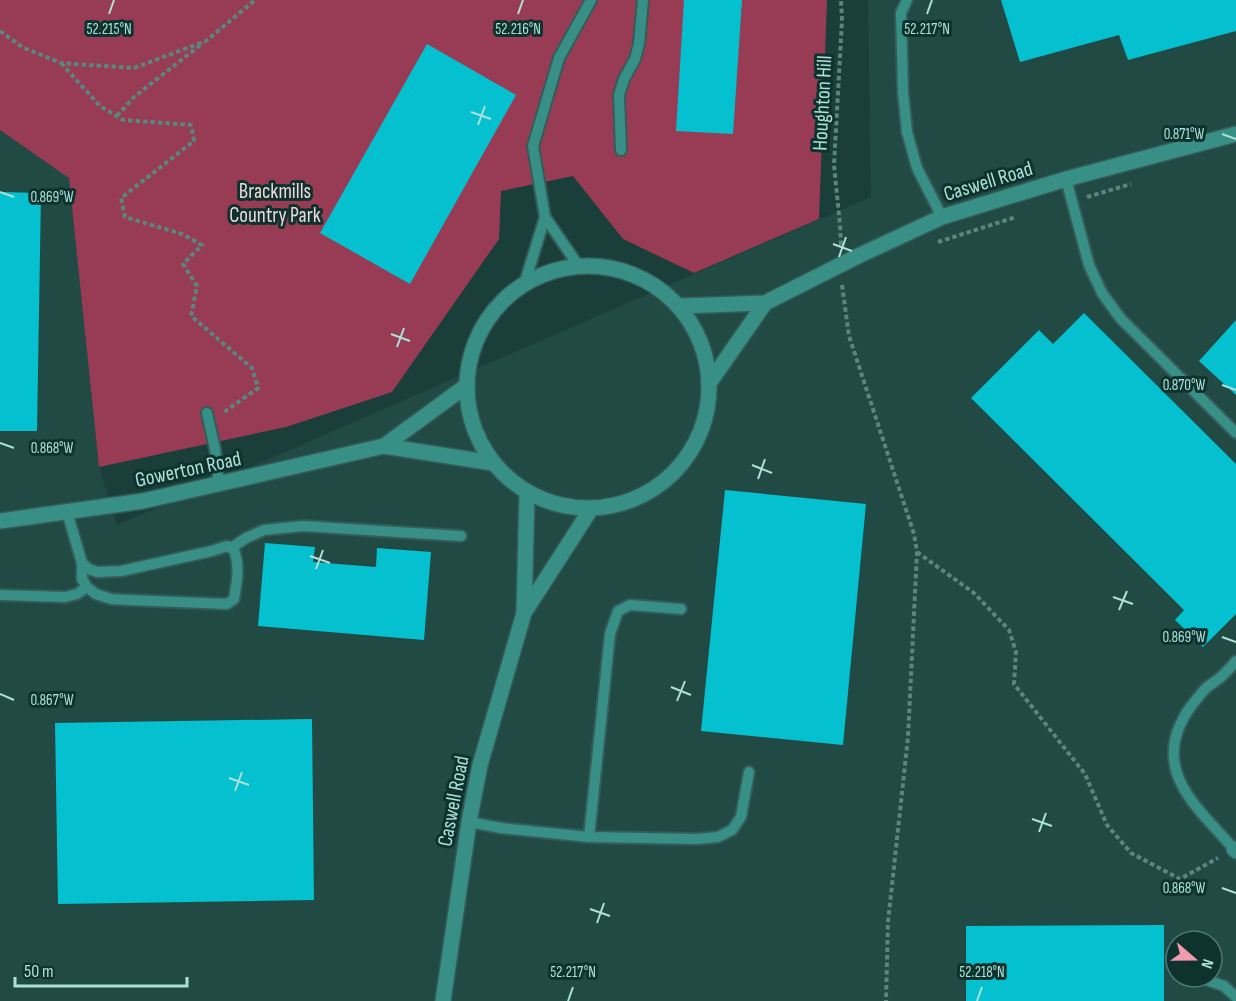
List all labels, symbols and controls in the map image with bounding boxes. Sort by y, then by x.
text: 52.215°N [86,20,132,39]
text: 52.216°N [495,20,541,39]
text: 52.217°N [904,20,950,39]
street label: Houghton Hill [808,55,837,151]
text: 0.871°W [1164,125,1204,144]
street label: Caswell Road [941,156,1036,207]
park label: Brackmills Country Park [229,179,321,228]
text: 0.869°W [31,188,74,207]
text: 0.870°W [1163,376,1205,395]
text: 0.868°W [31,439,74,458]
street label: Gowerton Road [133,446,243,493]
text: 0.869°W [1163,628,1206,647]
text: 0.867°W [31,691,74,710]
street label: Caswell Road [432,754,475,849]
text: 0.868°W [1163,879,1206,898]
north arrow [1164,929,1224,989]
scale bar [15,950,188,988]
text: N [1196,956,1217,971]
text: 50 m [24,961,54,982]
text: 52.217°N [550,963,596,982]
text: 52.218°N [959,963,1005,982]

